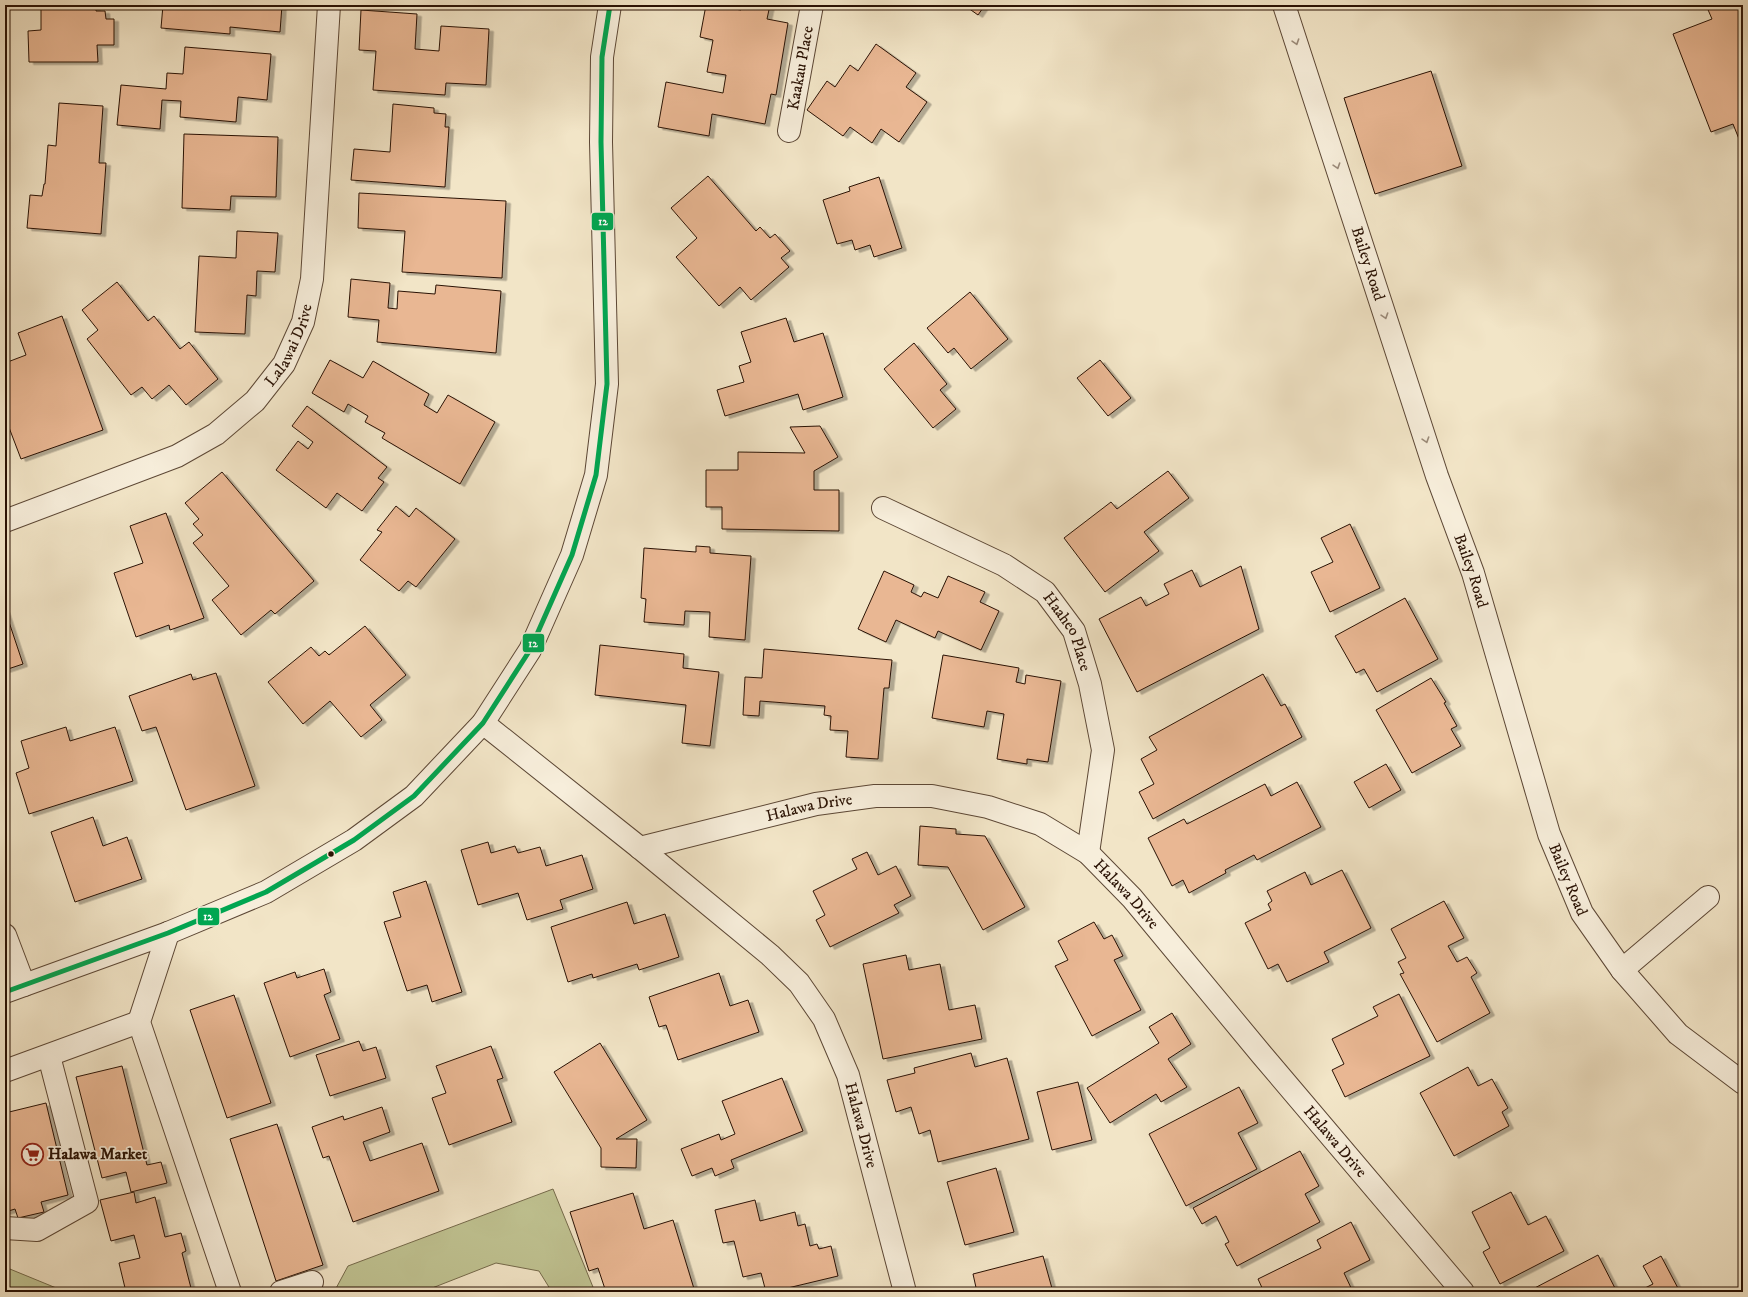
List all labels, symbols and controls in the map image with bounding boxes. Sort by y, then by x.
street label: Kaakau Place [783,24,818,112]
one-way arrow [1292,38,1300,45]
one-way arrow [1332,162,1340,169]
line badge: 12 [591,212,614,231]
text: 12 [598,215,608,229]
street label: Bailey Road [1347,224,1389,303]
street label: Lalawai Drive [260,302,317,390]
one-way arrow [1381,312,1389,319]
one-way arrow [1421,436,1429,443]
street label: Bailey Road [1449,531,1493,610]
street label: Haaheo Place [1038,588,1096,674]
line badge: 12 [522,633,545,653]
text: 12 [528,637,538,651]
street label: Halawa Drive [764,789,854,826]
street label: Bailey Road [1544,840,1592,919]
unlabelled marker [326,849,336,859]
street label: Halawa Drive [1089,855,1164,933]
line badge: 12 [197,907,220,926]
text: 12 [203,910,213,924]
street label: Halawa Drive [840,1080,882,1171]
street label: Halawa Drive [1299,1102,1372,1182]
supermarket icon: Halawa Market [19,1141,45,1167]
place label: Halawa Market [48,1144,148,1164]

